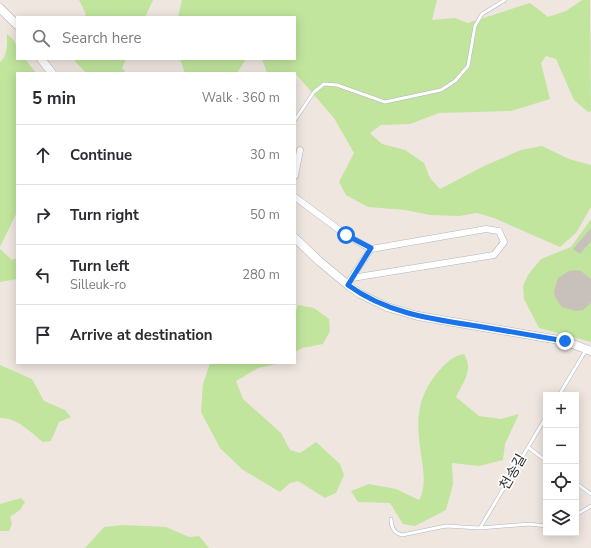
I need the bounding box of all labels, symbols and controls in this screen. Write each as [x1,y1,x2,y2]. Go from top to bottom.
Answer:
search box [16,16,296,60]
icon: search [30,27,52,49]
text: Search here [62,28,142,48]
text: 5 min [32,87,76,110]
text: Walk · 360 m [202,89,280,107]
icon: ahead [32,144,54,166]
text: Continue [70,145,132,165]
text: 30 m [250,146,280,164]
icon: right [32,204,54,226]
text: Turn right [70,205,139,225]
text: 50 m [250,206,280,224]
route start [337,226,355,244]
text: Turn left [70,256,129,276]
icon: left [32,264,54,286]
text: 280 m [242,266,280,284]
text: Silleuk-ro [70,276,126,294]
icon: arrive [32,324,54,346]
text: Arrive at destination [70,325,213,345]
route end [556,332,574,350]
map controls [543,392,579,536]
button: + [543,392,579,428]
button: − [543,428,579,464]
street label: 천송길 [495,451,531,493]
button: locate [543,464,579,500]
button: layers [543,500,579,536]

